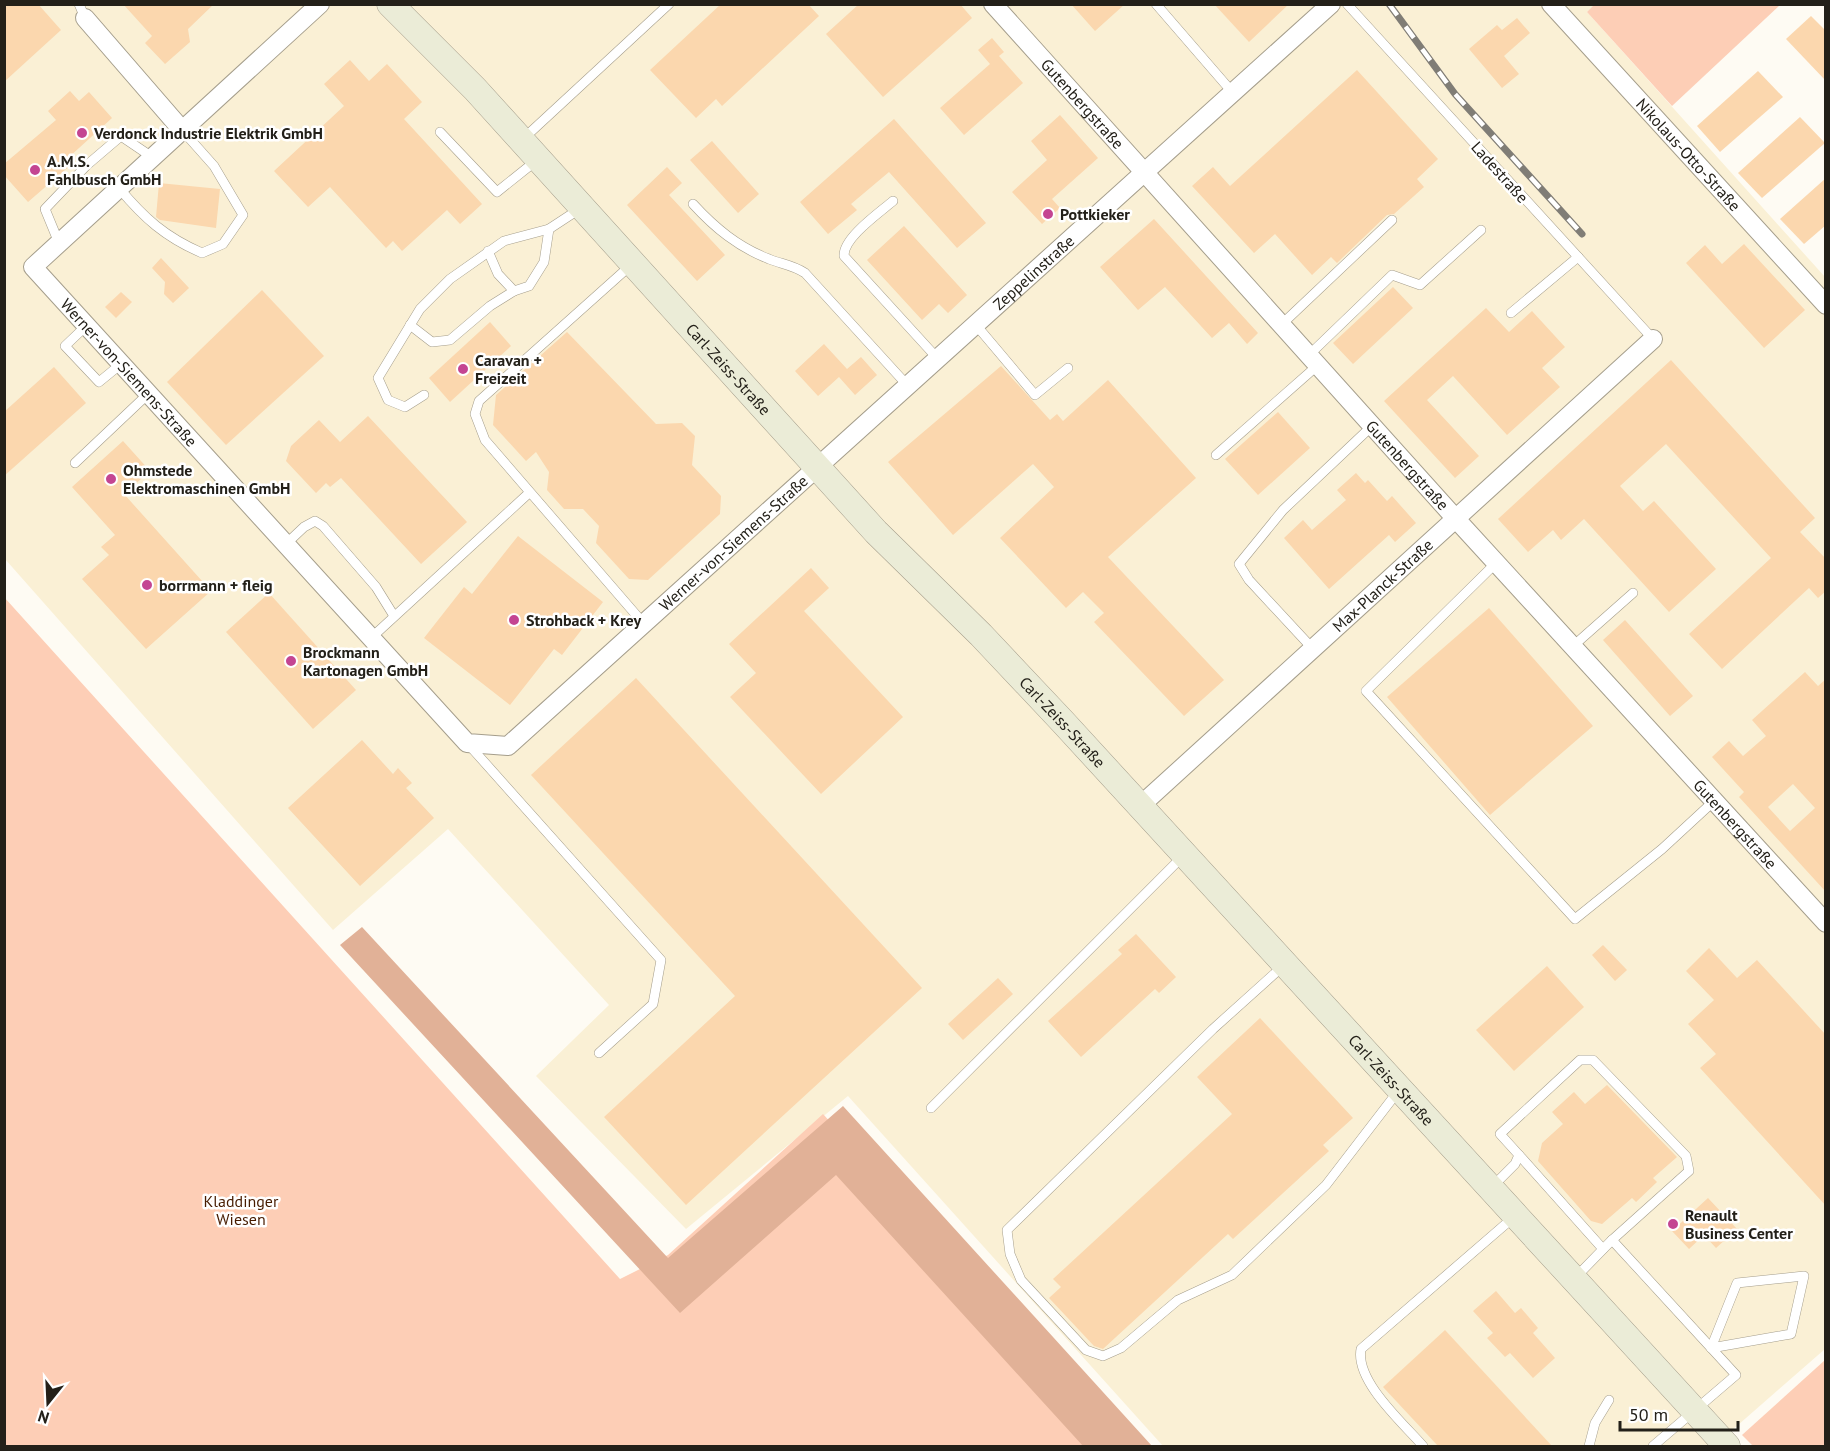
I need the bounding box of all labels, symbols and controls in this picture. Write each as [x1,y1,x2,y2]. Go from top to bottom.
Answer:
street label: Gutenbergstraße [1037,54,1128,153]
street label: Nikolaus-Otto-Straße [1632,94,1745,215]
place label: Verdonck Industrie Elektrik GmbH [93,123,323,143]
marker: Verdonck Industrie Elektrik GmbH [75,126,89,140]
street label: Ladestraße [1467,137,1533,207]
place label: A.M.S. Fahlbusch GmbH [47,151,162,189]
marker: A.M.S. Fahlbusch GmbH [28,163,42,177]
place label: Pottkieker [1060,204,1130,224]
marker: Pottkieker [1041,207,1055,221]
street label: Zeppelinstraße [989,231,1078,314]
street label: Werner-von-Siemens-Straße [57,294,202,451]
street label: Carl-Zeiss-Straße [682,319,775,419]
place label: Caravan + Freizeit [475,350,542,388]
marker: Caravan + Freizeit [456,362,470,376]
street label: Gutenbergstraße [1362,416,1453,514]
place label: Ohmstede Elektromaschinen GmbH [123,460,290,498]
street label: Werner-von-Siemens-Straße [655,471,812,615]
marker: Ohmstede Elektromaschinen GmbH [104,472,118,486]
street label: Max-Planck-Straße [1328,534,1437,636]
place label: borrmann + fleig [159,575,273,595]
marker: borrmann + fleig [140,578,154,592]
place label: Strohback + Krey [526,610,641,630]
marker: Strohback + Krey [507,613,521,627]
place label: Brockmann Kartonagen GmbH [303,642,428,680]
marker: Brockmann Kartonagen GmbH [284,654,298,668]
street label: Carl-Zeiss-Straße [1015,672,1110,772]
street label: Gutenbergstraße [1689,775,1781,873]
street label: Carl-Zeiss-Straße [1344,1030,1438,1130]
park label: Kladdinger Wiesen [204,1191,279,1229]
place label: Renault Business Center [1685,1205,1793,1243]
marker: Renault Business Center [1666,1217,1680,1231]
north arrow [18,1373,78,1433]
scale bar [1620,1394,1738,1432]
text: 50 m [1629,1403,1668,1426]
text: N [35,1406,51,1428]

